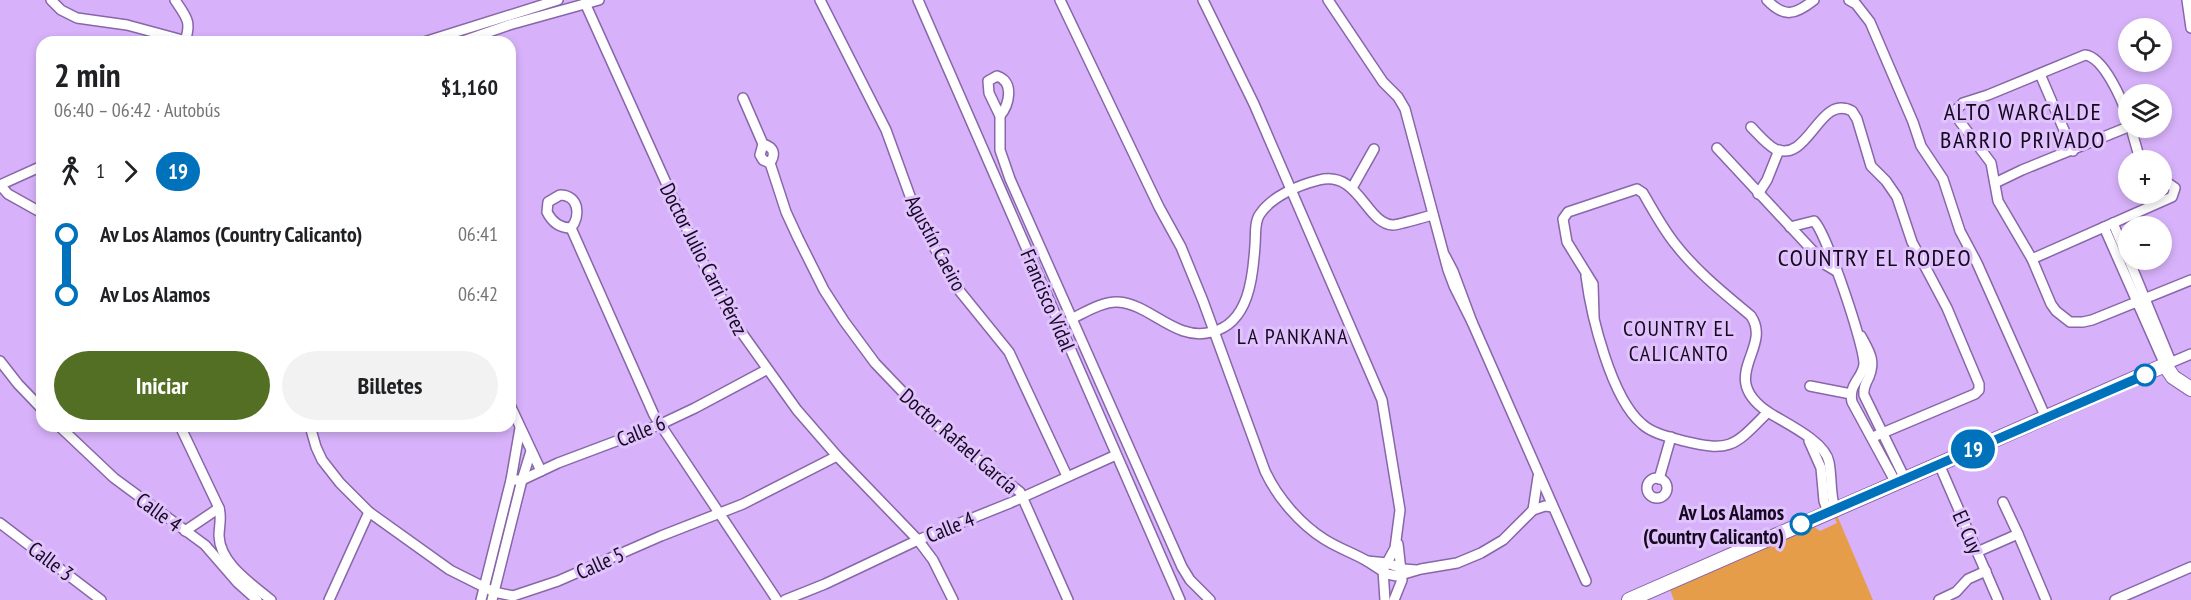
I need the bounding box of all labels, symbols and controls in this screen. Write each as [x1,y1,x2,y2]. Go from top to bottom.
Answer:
map controls [2118,18,2172,270]
button: locate [2118,18,2172,72]
text: 2 min [54,53,121,96]
text: $1,160 [441,73,498,101]
button: layers [2118,84,2172,138]
district label: ALTO WARCALDE BARRIO PRIVADO [1940,96,2106,155]
text: 06:40 – 06:42 · Autobús [54,97,220,123]
button: + [2118,150,2172,204]
icon: walk [54,155,87,188]
icon: forward [114,155,147,188]
text: 1 [96,158,105,184]
text: 19 [168,158,188,185]
street label: Doctor Julio Carri Pérez [654,178,754,340]
street label: Agustín Caeiro [899,190,973,296]
button: − [2118,216,2172,270]
text: Av Los Alamos (Country Calicanto) [100,220,362,248]
text: 06:41 [458,221,498,247]
district label: COUNTRY EL RODEO [1778,242,1972,273]
street label: Francisco Vidal [1014,245,1082,355]
text: Av Los Alamos [100,280,210,308]
text: 06:42 [458,281,498,307]
district label: COUNTRY EL CALICANTO [1623,314,1735,367]
district label: LA PANKANA [1237,322,1349,350]
button: Iniciar [54,351,270,420]
button: Billetes [282,351,498,420]
unlabelled marker [2134,364,2156,386]
street label: Doctor Rafael García [894,382,1024,500]
street label: Calle 6 [613,409,669,453]
line badge: 19 [1946,430,2000,468]
text: 19 [1963,436,1983,463]
street label: Calle 4 [131,486,188,538]
place label: Av Los Alamos (Country Calicanto) [1643,499,1784,550]
street label: Calle 4 [922,505,979,549]
street label: El Cuy [1947,506,1989,558]
marker: Av Los Alamos (Country Calicanto) [1790,513,1812,535]
street label: Calle 3 [23,535,79,587]
street label: Calle 5 [572,540,628,586]

